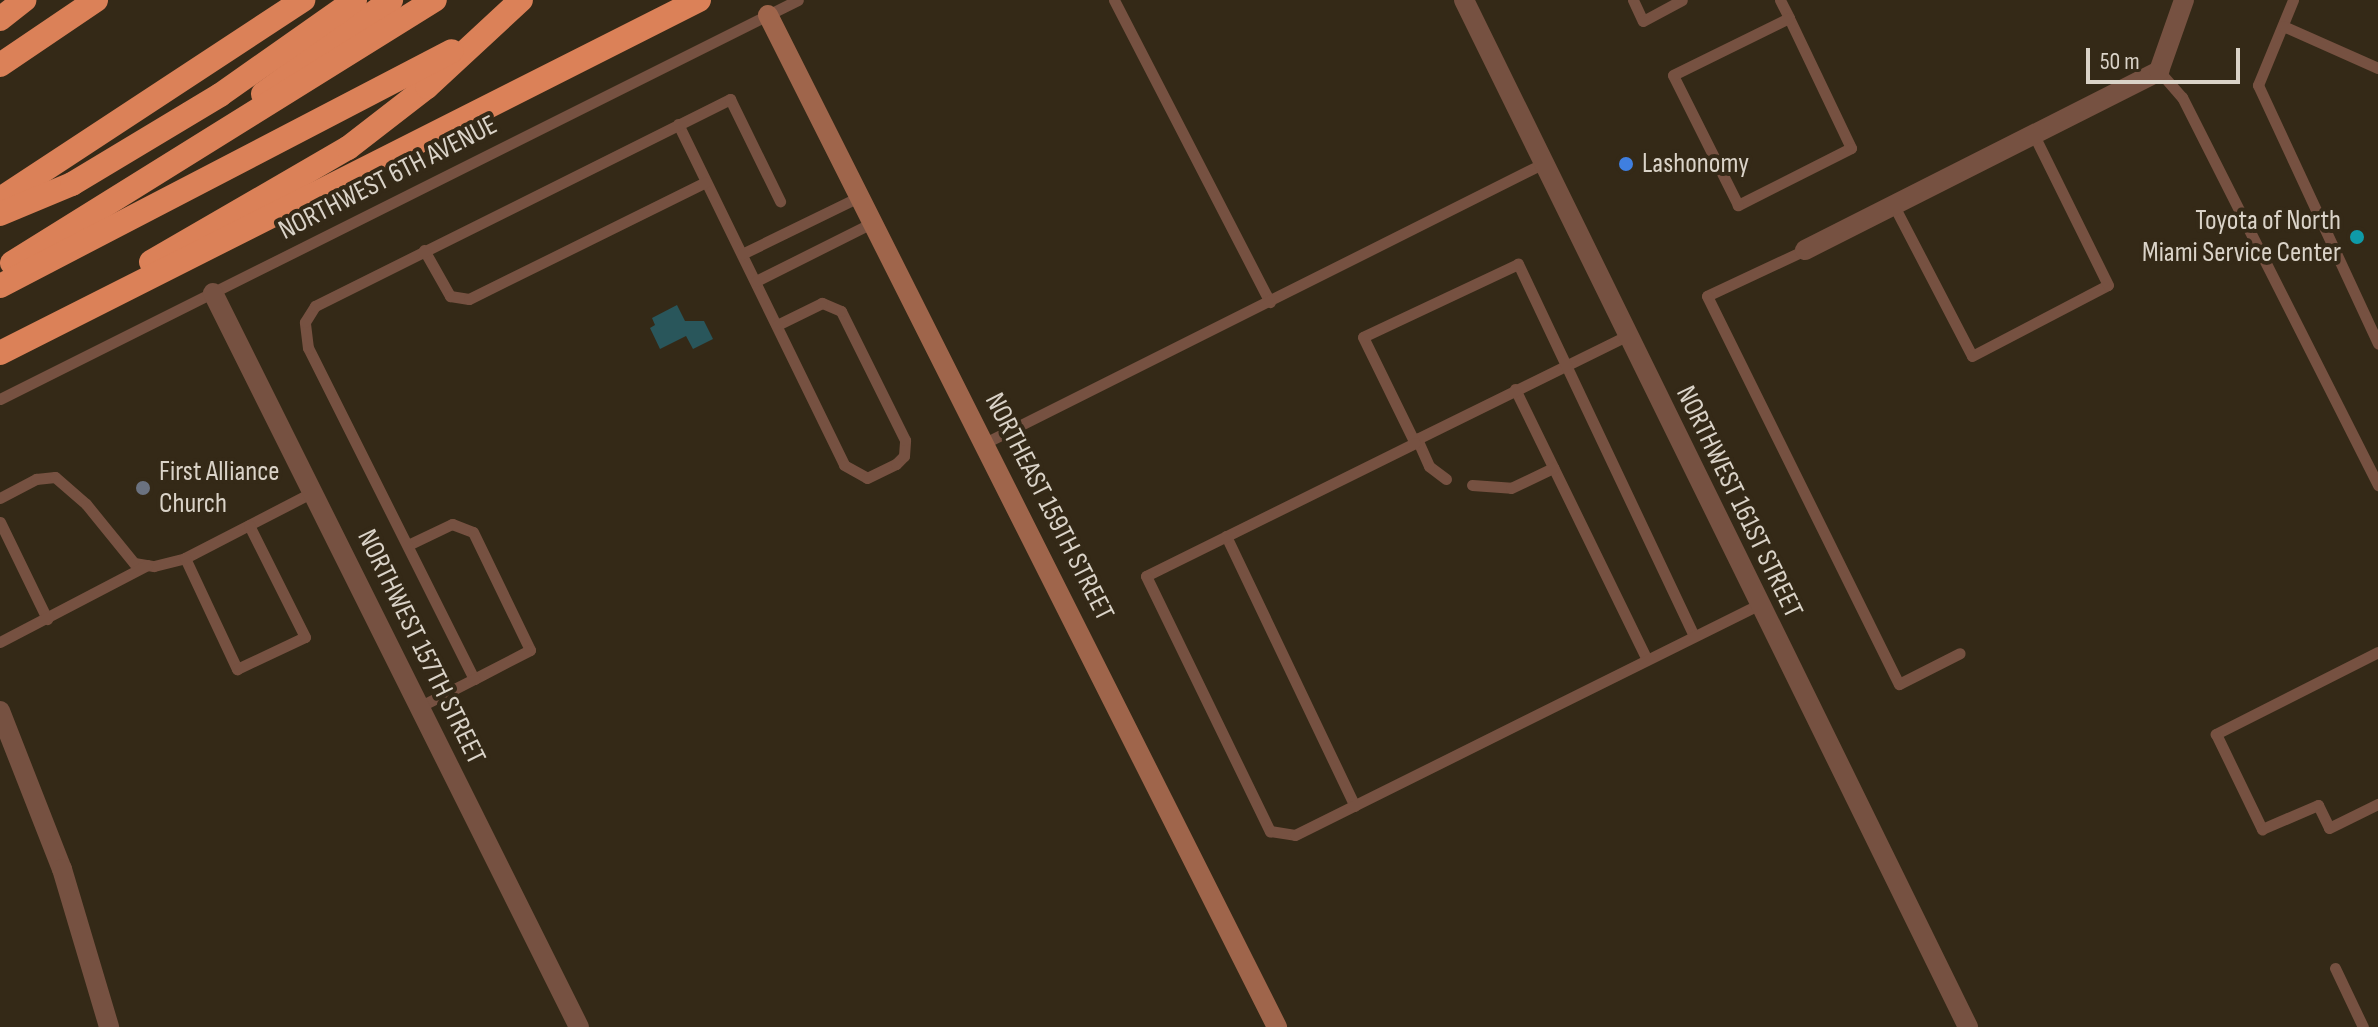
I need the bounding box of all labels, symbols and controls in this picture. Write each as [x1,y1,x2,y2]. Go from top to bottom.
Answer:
scale bar [2090,32,2244,82]
text: 50 m [2100,47,2140,76]
street label: NORTHWEST 6TH AVENUE [273,108,503,248]
place label: Lashonomy [1642,147,1749,181]
marker: Lashonomy [1617,155,1635,173]
place label: Toyota of North Miami Service Center [2142,204,2341,270]
marker: Toyota of North Miami Service Center [2348,228,2366,246]
street label: NORTHWEST 161ST STREET [1668,381,1810,623]
street label: NORTHEAST 159TH STREET [977,387,1121,627]
place label: First Alliance Church [159,455,280,521]
marker: First Alliance Church [134,479,152,497]
street label: NORTHWEST 157TH STREET [350,524,492,770]

